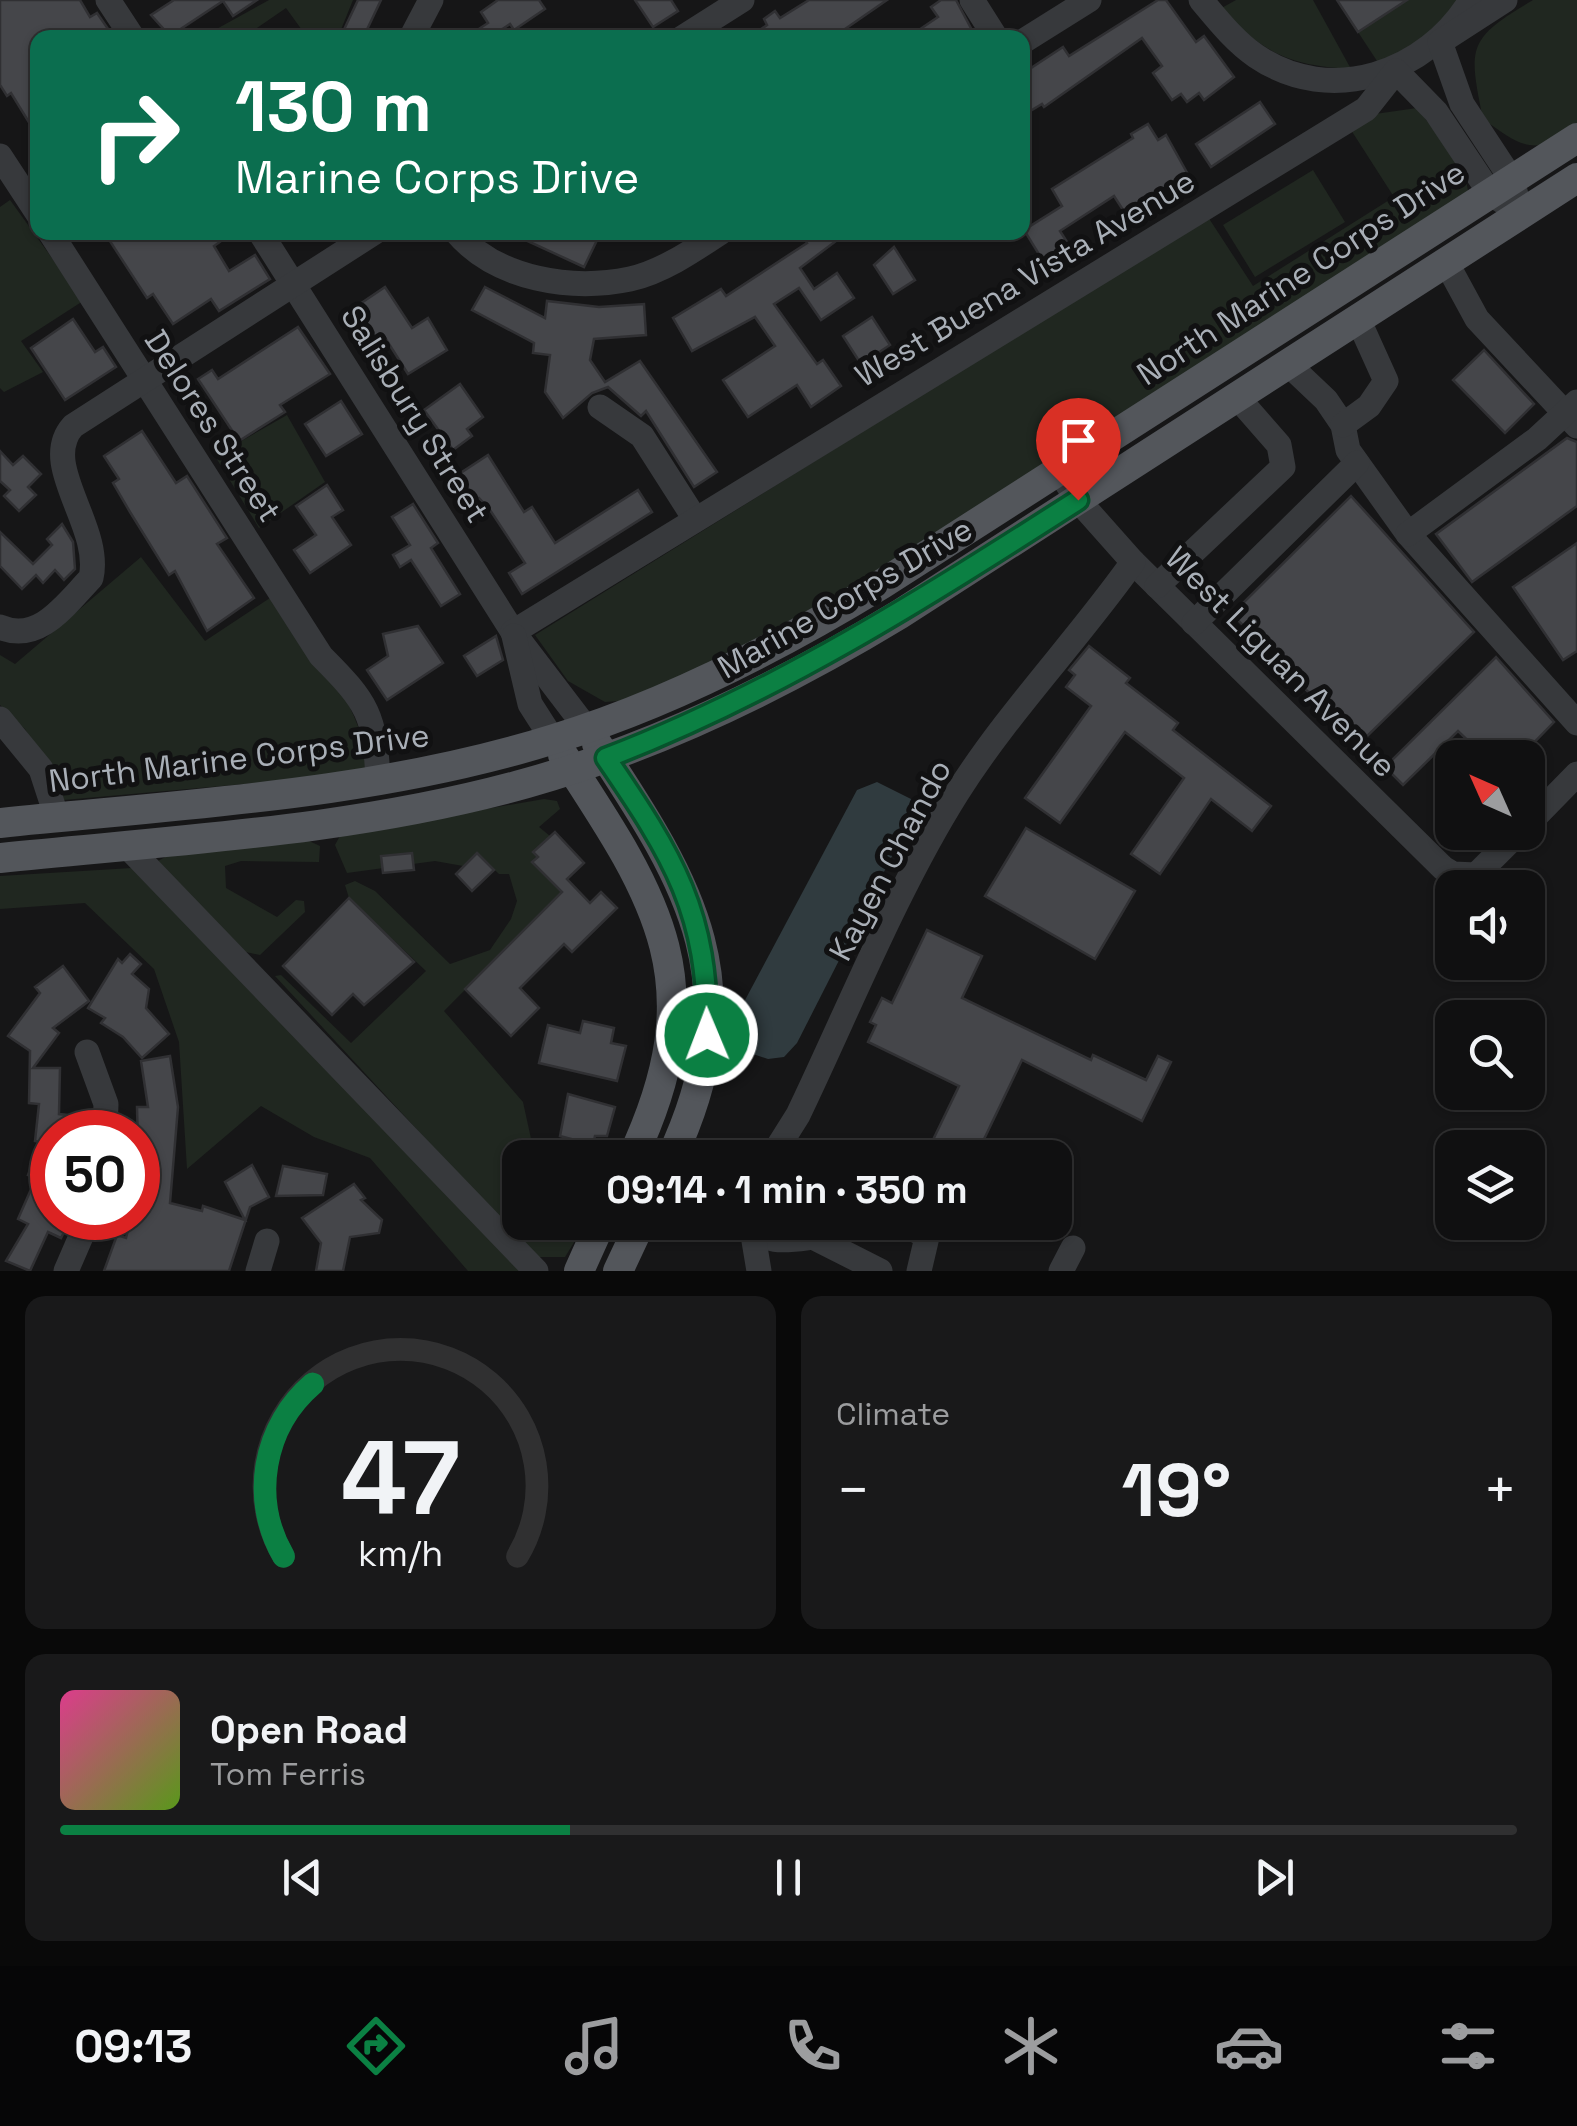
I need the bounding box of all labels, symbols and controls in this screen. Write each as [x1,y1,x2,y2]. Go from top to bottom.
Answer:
text: 130 m [235,62,432,151]
icon: right [70,70,200,200]
text: Marine Corps Drive [235,149,639,206]
street label: North Marine Corps Drive [1129,152,1473,394]
street label: West Buena Vista Avenue [848,161,1202,395]
street label: Salisbury Street [332,298,498,530]
street label: Delores Street [136,322,290,530]
pin [1036,398,1121,501]
icon: arrive [1051,413,1106,468]
street label: Marine Corps Drive [711,509,979,687]
street label: West Liguan Avenue [1157,538,1405,786]
street label: North Marine Corps Drive [46,715,432,801]
north arrow [1435,740,1545,850]
map controls [1435,740,1545,1240]
street label: Kayen Chando [820,752,960,968]
button: sound [1435,870,1545,980]
position arrow [655,983,759,1087]
button: search [1435,1000,1545,1110]
speed limit sign: 50 [30,1110,160,1240]
button: layers [1435,1130,1545,1240]
text: 09:14 · 1 min · 350 m [606,1166,968,1214]
text: Climate [836,1394,950,1434]
text: 47 [341,1412,460,1544]
text: 19° [1122,1442,1231,1538]
text: − [836,1455,870,1525]
text: + [1483,1455,1517,1525]
text: km/h [358,1531,443,1576]
text: Open Road [210,1706,408,1754]
text: Tom Ferris [210,1754,366,1794]
icon: previous [275,1850,330,1905]
icon: pause [761,1850,816,1905]
icon: next [1247,1850,1302,1905]
icon: directions [341,2011,411,2081]
icon: music [559,2011,629,2081]
icon: phone [778,2011,848,2081]
icon: climate [996,2011,1066,2081]
icon: car [1214,2011,1284,2081]
icon: filters [1433,2011,1503,2081]
text: 09:13 [74,2018,192,2075]

